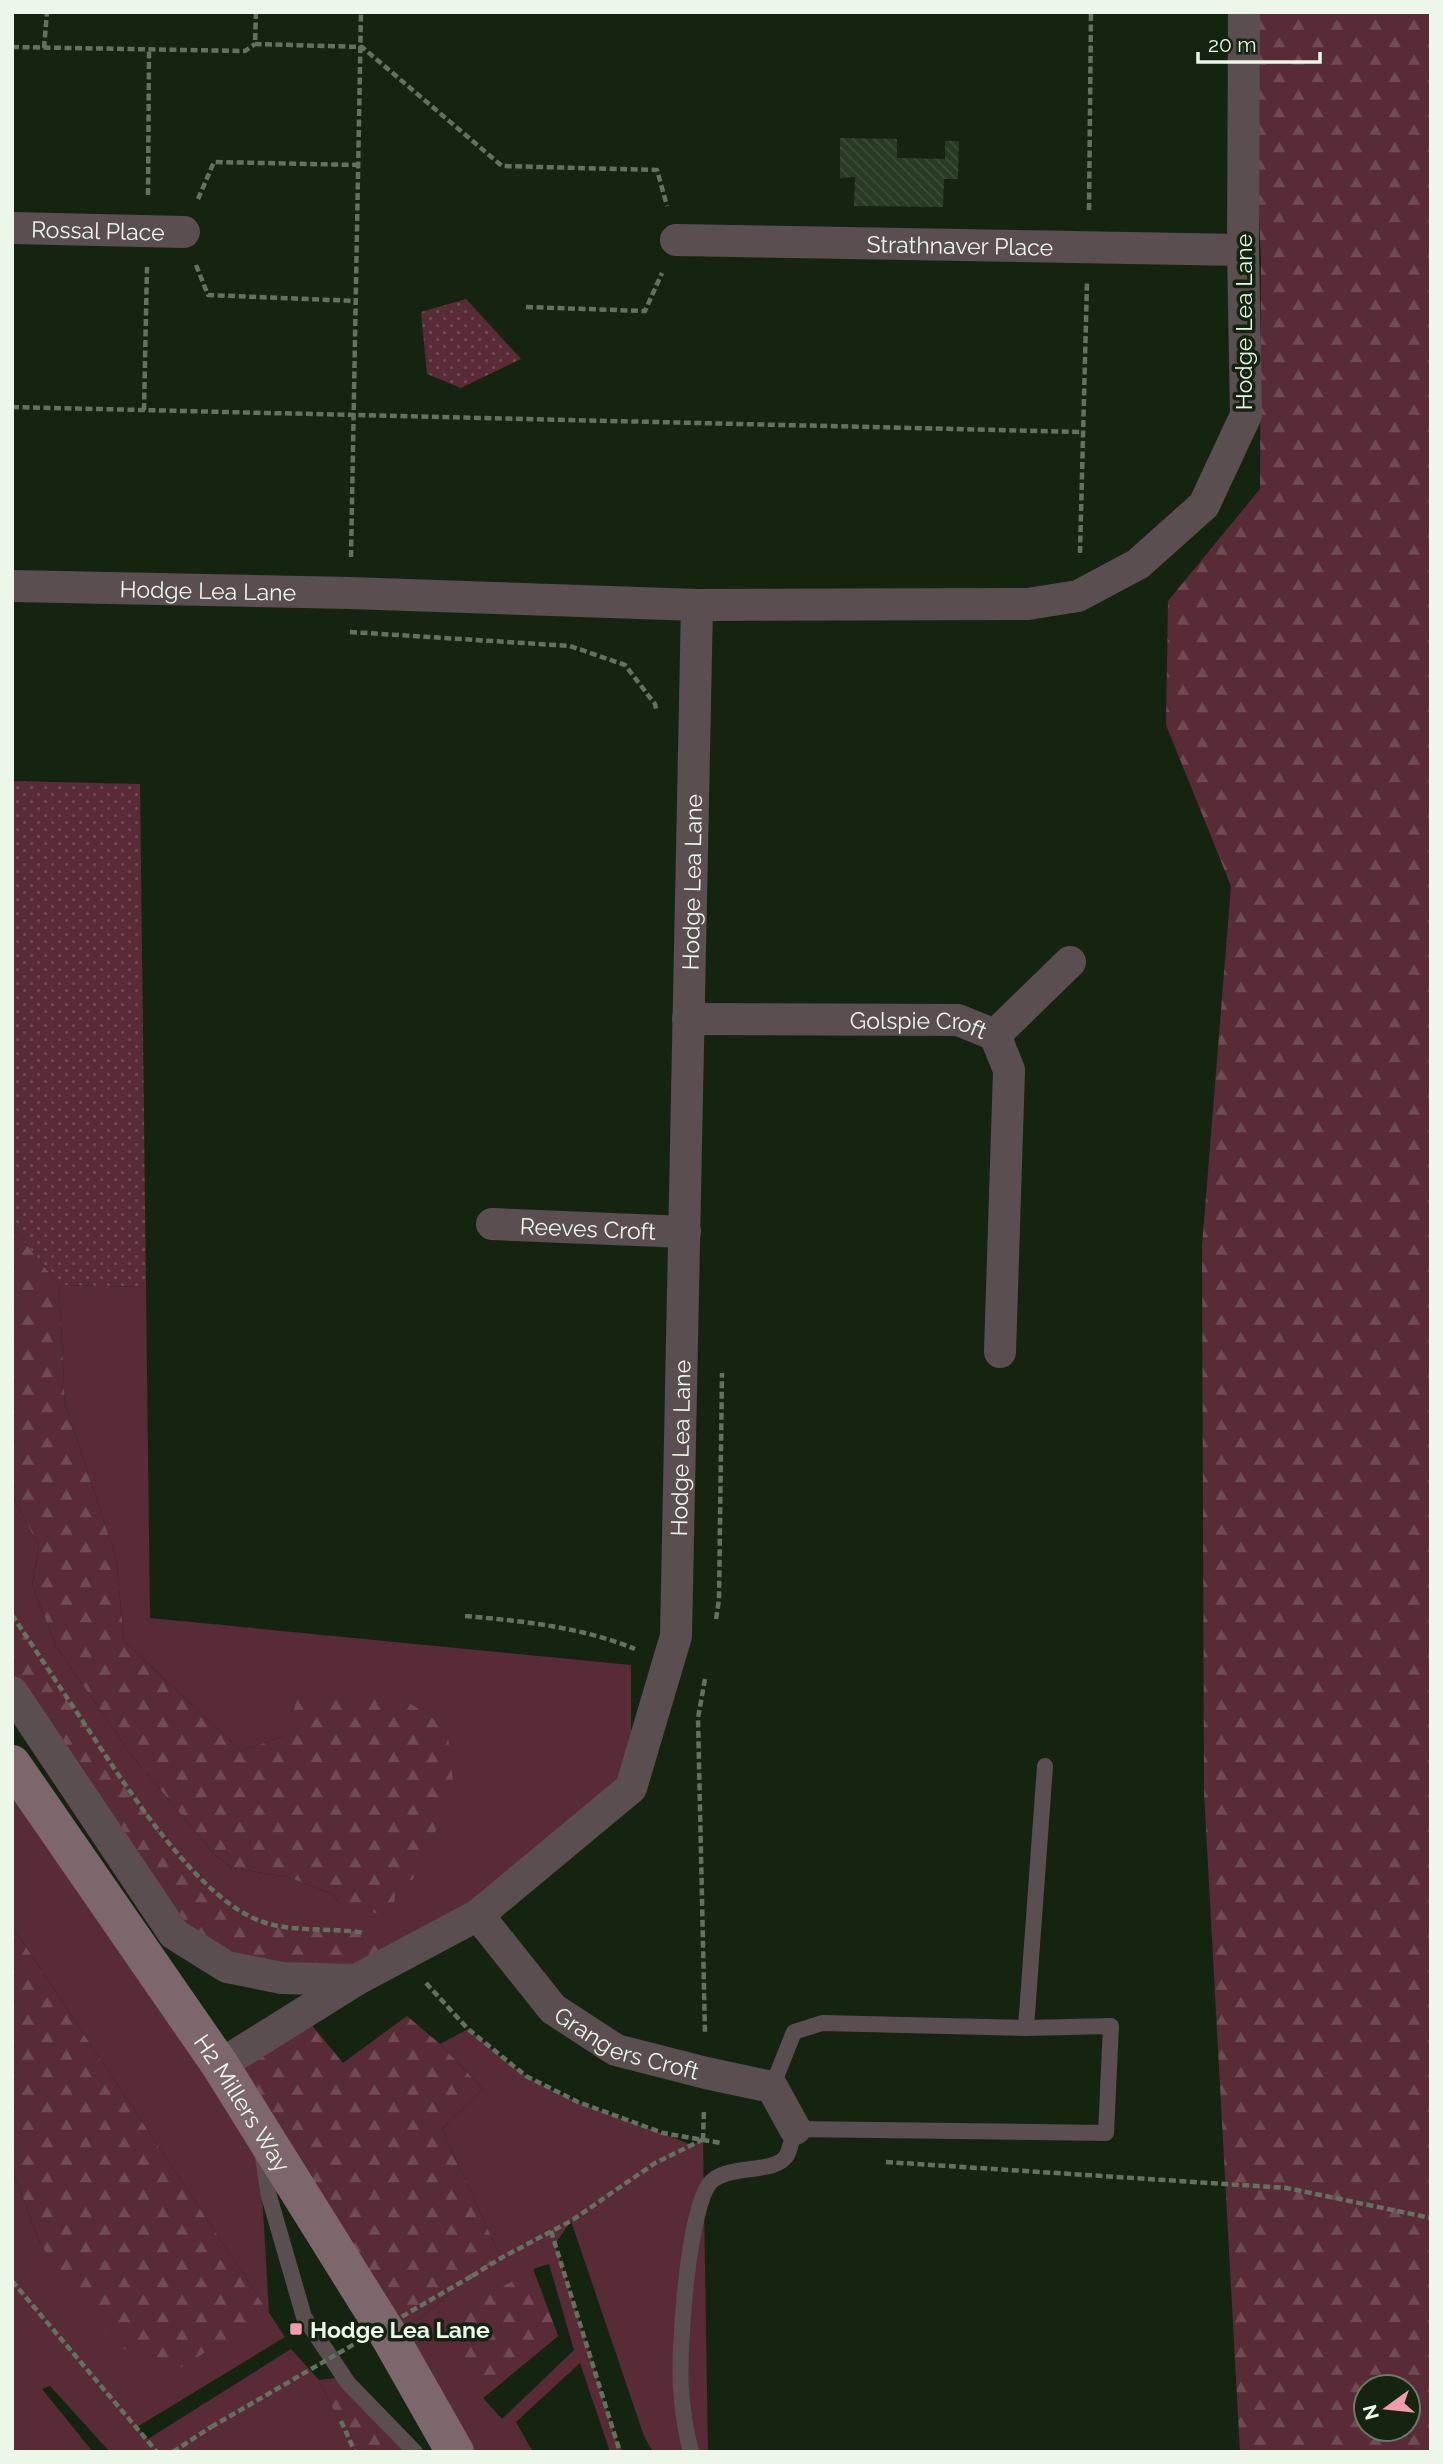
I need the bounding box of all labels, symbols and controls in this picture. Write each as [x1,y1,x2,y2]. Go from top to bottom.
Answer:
scale bar [1198,21,1320,65]
text: 20 m [1208,32,1256,57]
street label: Rossal Place [31,215,165,245]
street label: Strathnaver Place [866,230,1054,260]
street label: Hodge Lea Lane [1230,234,1257,410]
street label: Hodge Lea Lane [120,575,296,605]
street label: Hodge Lea Lane [676,794,707,971]
street label: Golspie Croft [850,1006,991,1044]
street label: Reeves Croft [519,1212,657,1244]
street label: Hodge Lea Lane [665,1360,695,1536]
street label: Grangers Croft [550,2000,702,2084]
street label: H2 Millers Way [189,2029,297,2177]
place label: Hodge Lea Lane [310,2316,490,2343]
marker: Hodge Lea Lane [288,2321,304,2337]
north arrow [1352,2373,1422,2443]
text: N [1358,2403,1383,2422]

